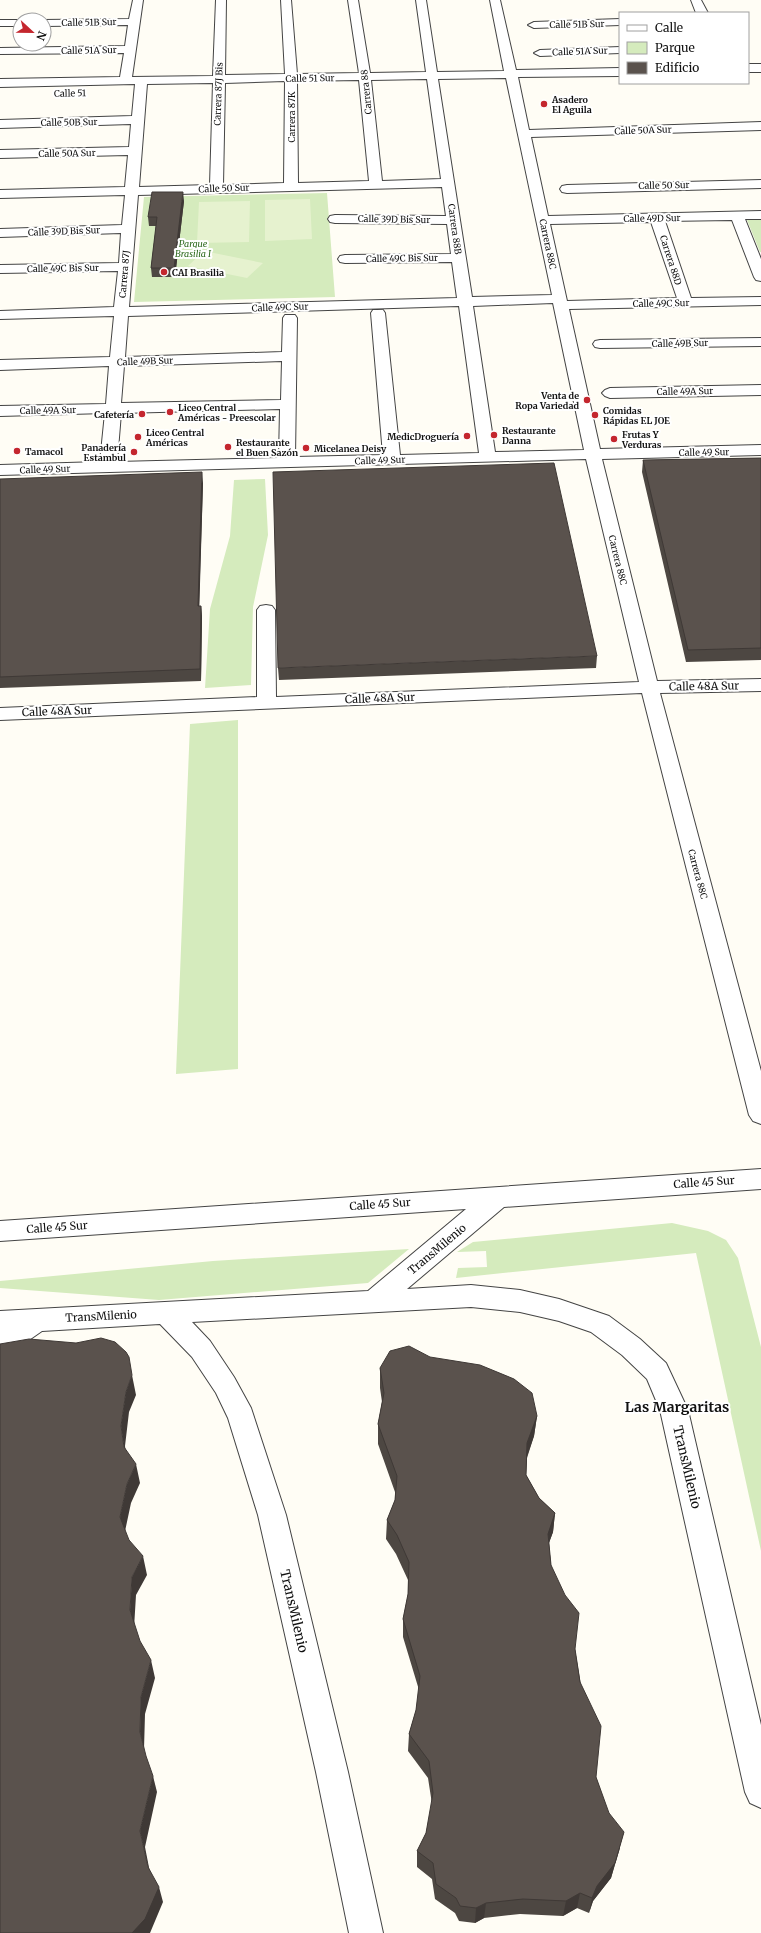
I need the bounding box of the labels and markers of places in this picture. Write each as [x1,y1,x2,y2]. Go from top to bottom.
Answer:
place label: Asadero El Aguila [551,94,592,115]
marker: Asadero El Aguila [539,99,549,109]
marker: CAI Brasilia [159,267,169,277]
place label: CAI Brasilia [172,267,224,278]
place label: Venta de Ropa Variedad [515,390,579,411]
marker: Venta de Ropa Variedad [582,395,592,405]
place label: Liceo Central Américas - Preescolar [177,402,276,423]
place label: Comidas Rápidas EL JOE [603,405,670,426]
marker: Liceo Central Américas - Preescolar [165,407,175,417]
place label: Cafetería [94,409,134,420]
marker: Cafetería [137,409,147,419]
marker: Comidas Rápidas EL JOE [590,410,600,420]
place label: Restaurante Danna [502,425,556,446]
place label: Liceo Central Américas [145,427,204,448]
place label: Frutas Y Verduras [621,429,662,450]
marker: Restaurante Danna [489,430,499,440]
place label: MedicDroguería [387,431,459,442]
marker: MedicDroguería [462,431,472,441]
marker: Liceo Central Américas [133,432,143,442]
marker: Frutas Y Verduras [609,434,619,444]
place label: Restaurante el Buen Sazón [236,437,298,458]
place label: Panadería Estambul [81,442,126,463]
marker: Restaurante el Buen Sazón [223,442,233,452]
marker: Micelanea Deisy [301,443,311,453]
place label: Micelanea Deisy [314,443,387,454]
marker: Tamacol [12,446,22,456]
place label: Tamacol [25,446,63,457]
marker: Panadería Estambul [129,447,139,457]

